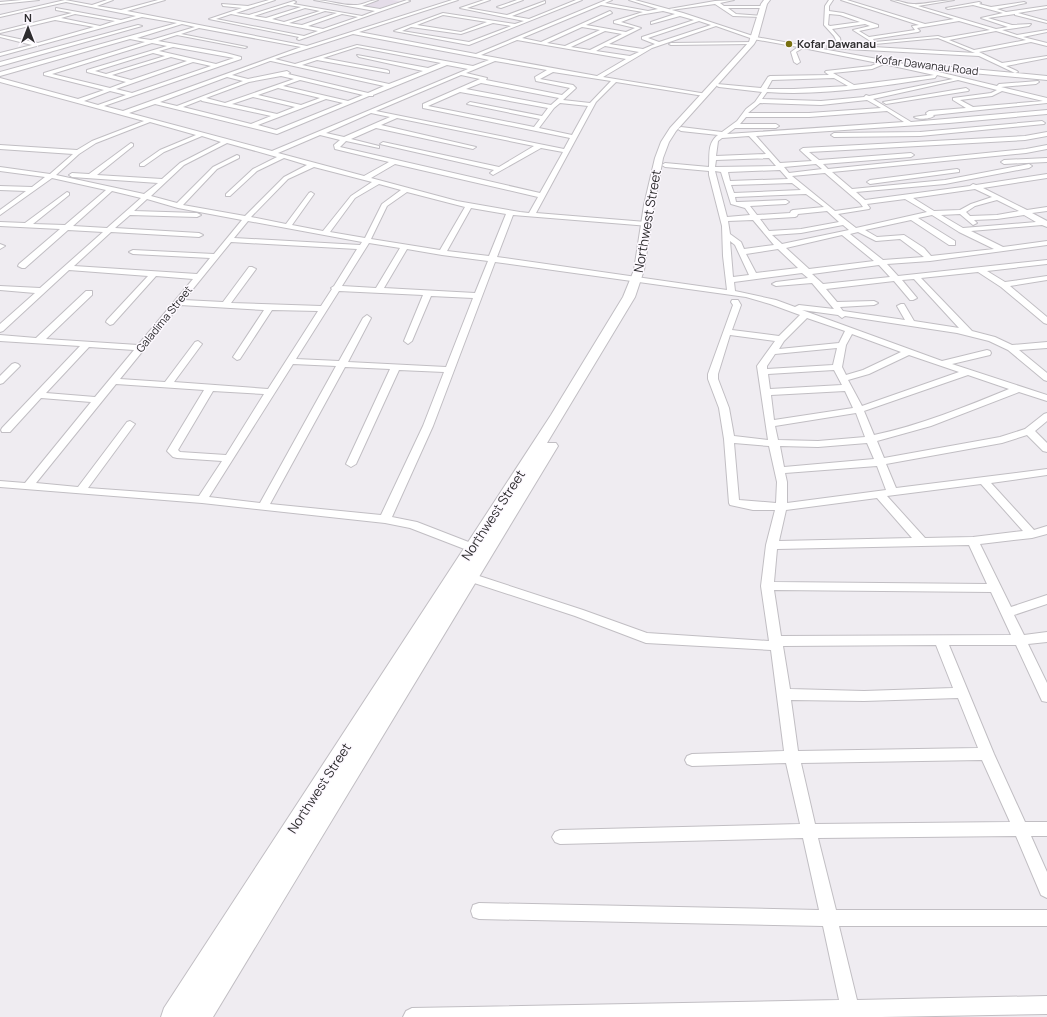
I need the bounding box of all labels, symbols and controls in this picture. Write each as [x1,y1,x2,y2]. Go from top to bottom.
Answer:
north arrow [8,8,48,48]
text: N [24,10,32,25]
place label: Kofar Dawanau [797,36,876,51]
marker: Kofar Dawanau [784,39,794,49]
street label: Kofar Dawanau Road [875,51,979,78]
street label: Northwest Street [629,168,665,274]
street label: Galadima Street [132,282,195,355]
street label: Northwest Street [457,466,529,564]
street label: Northwest Street [283,739,355,837]

